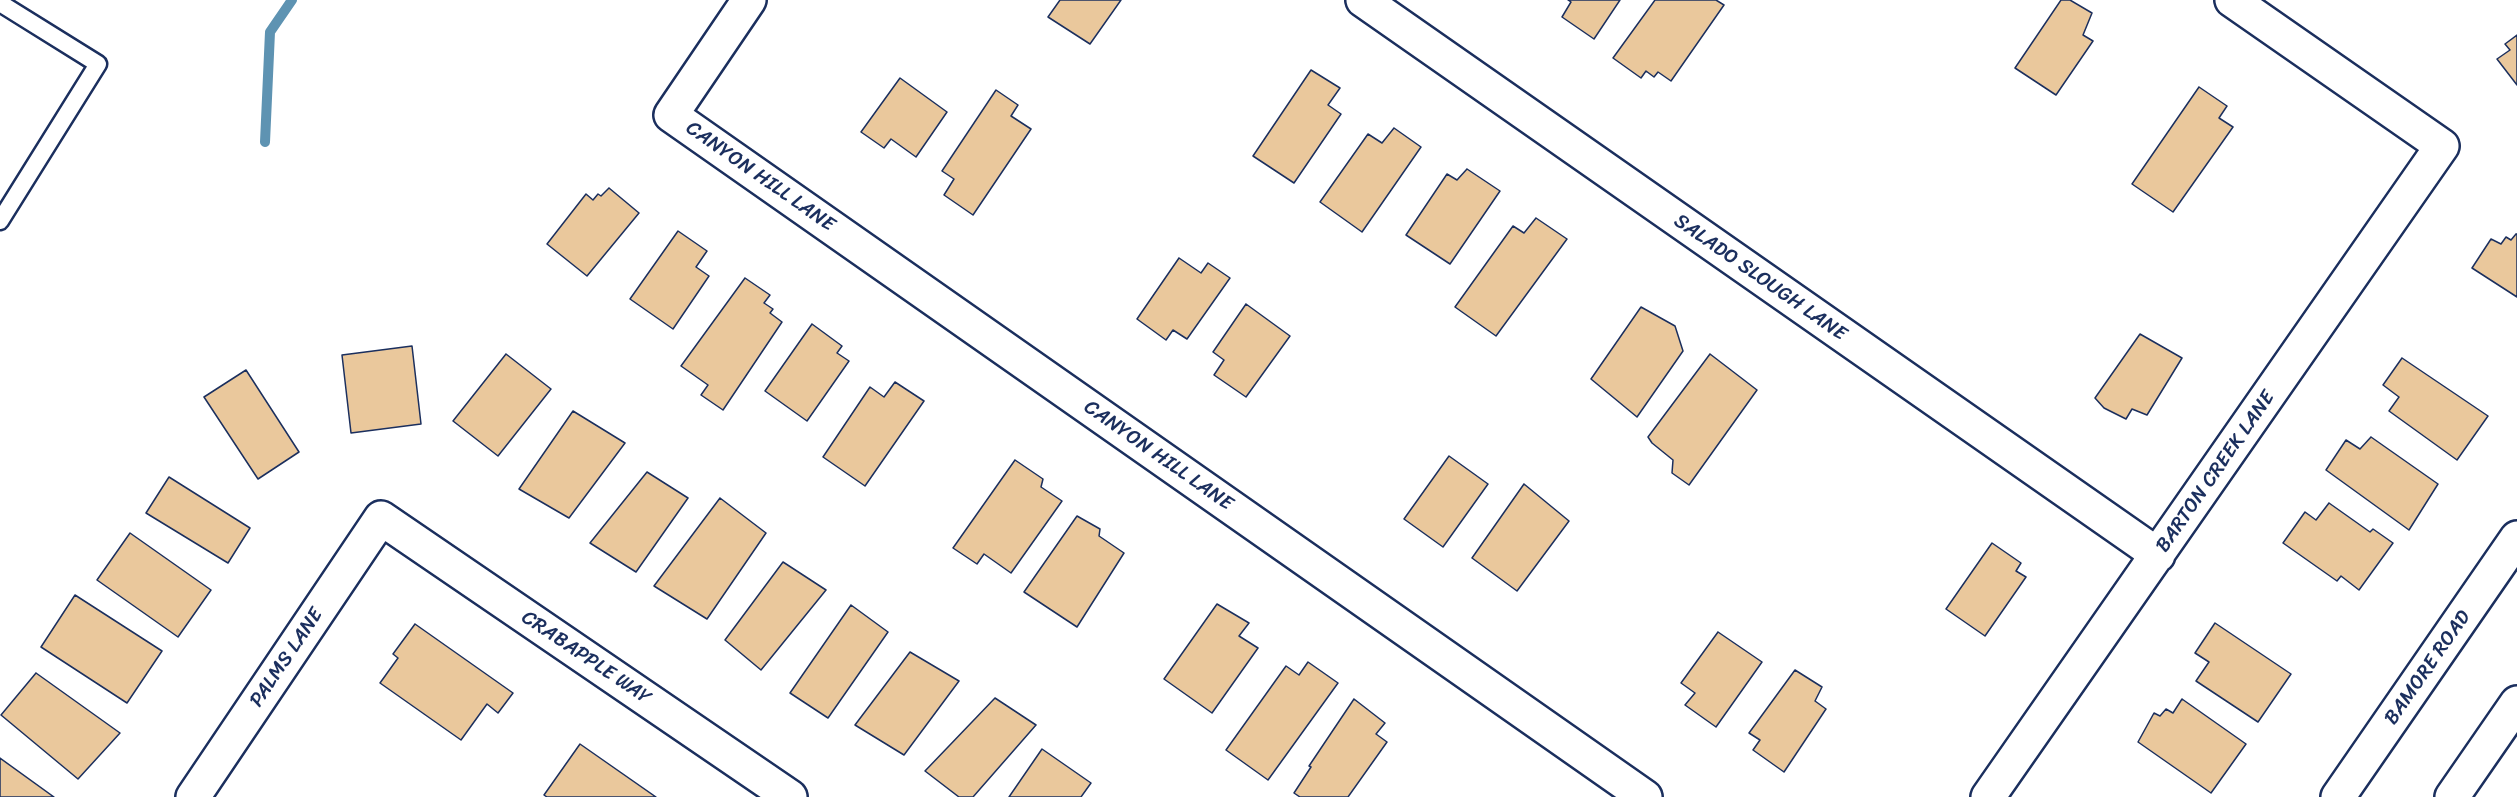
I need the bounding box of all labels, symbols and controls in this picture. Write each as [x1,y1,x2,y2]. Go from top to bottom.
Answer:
street label: CANYON HILL LANE [681,117,839,237]
street label: SALADO SLOUGH LANE [1669,209,1851,347]
street label: BARTON CREEK LANE [2151,387,2281,557]
street label: CANYON HILL LANE [1079,396,1237,516]
street label: PALMS LANE [245,604,329,712]
street label: CRABAPPLE WAY [517,606,655,710]
street label: BAMORE ROAD [2380,606,2476,730]

